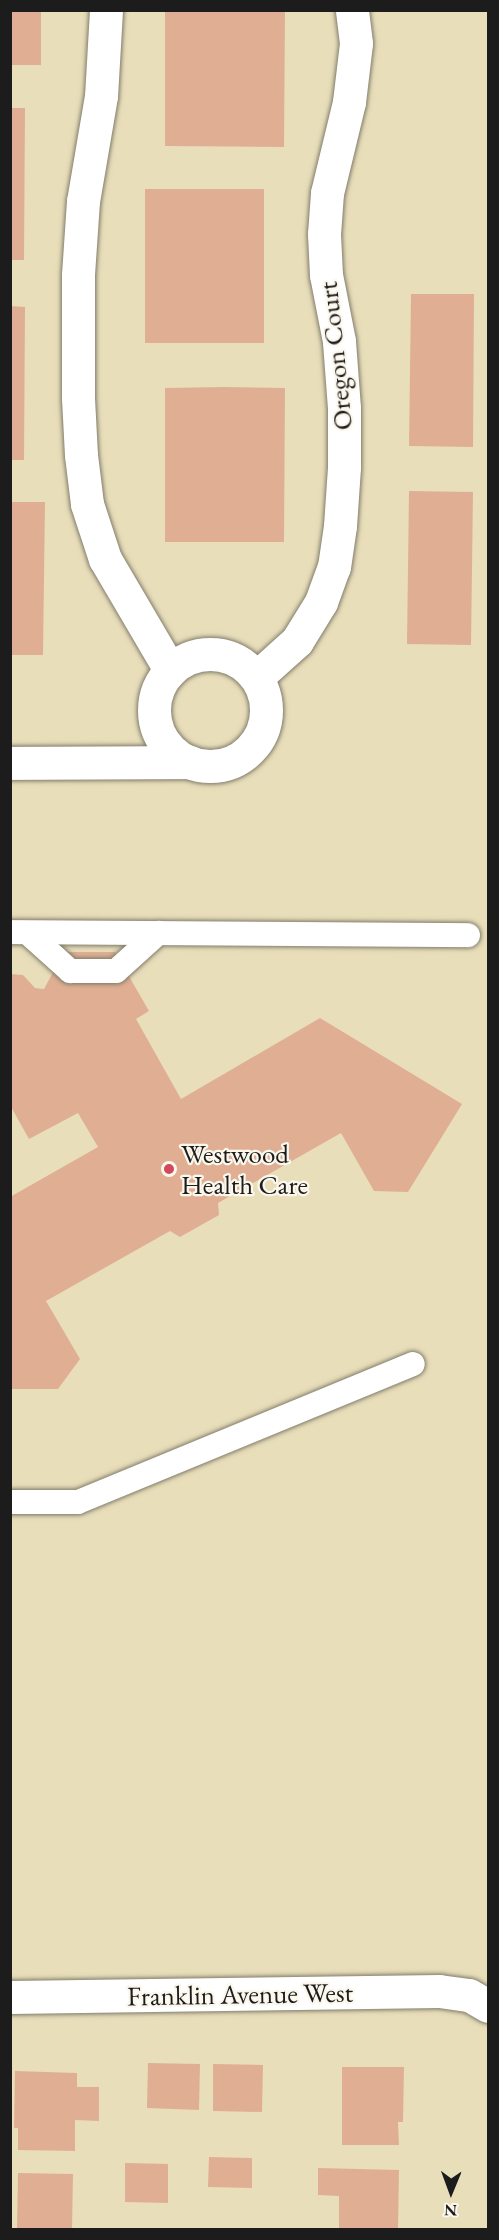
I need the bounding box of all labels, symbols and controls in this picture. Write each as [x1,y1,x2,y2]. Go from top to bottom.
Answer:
street label: Oregon Court [311,280,359,432]
place label: Westwood Health Care [181,1137,308,1200]
marker: Westwood Health Care [162,1162,176,1176]
street label: Franklin Avenue West [127,1976,353,2012]
north arrow [421,2162,481,2222]
text: N [444,2200,457,2221]

